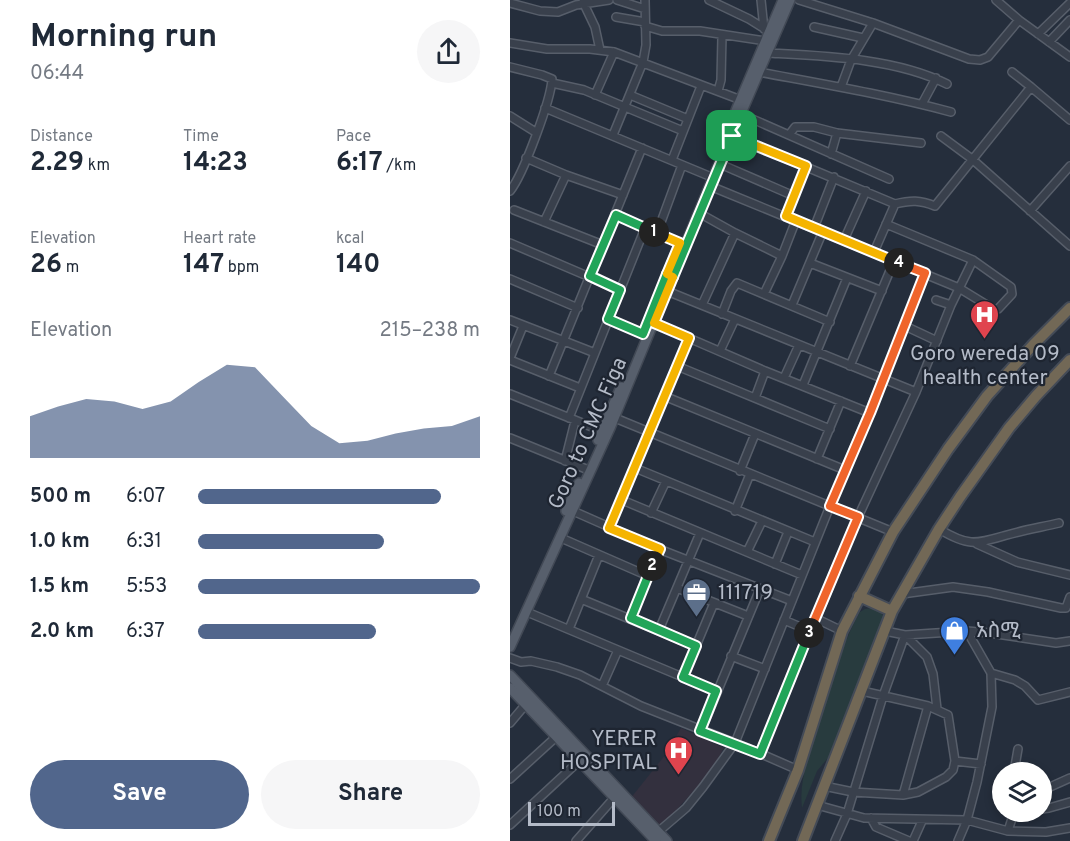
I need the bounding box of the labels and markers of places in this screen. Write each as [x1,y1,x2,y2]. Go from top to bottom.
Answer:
pin [706,110,757,161]
pin: 1 [639,217,669,247]
pin: 4 [884,248,914,278]
hospital icon: Goro wereda 09 health center [969,298,1001,340]
place label: Goro wereda 09 health center [910,341,1060,392]
pin: 2 [637,551,667,581]
office icon: 111719 [681,576,713,618]
place label: 111719 [718,580,773,607]
shop icon: አስሚ [939,614,971,656]
pin: 3 [794,618,824,648]
place label: አስሚ [976,618,1021,645]
place label: YERER HOSPITAL [560,726,657,777]
hospital icon: YERER HOSPITAL [662,734,694,776]

